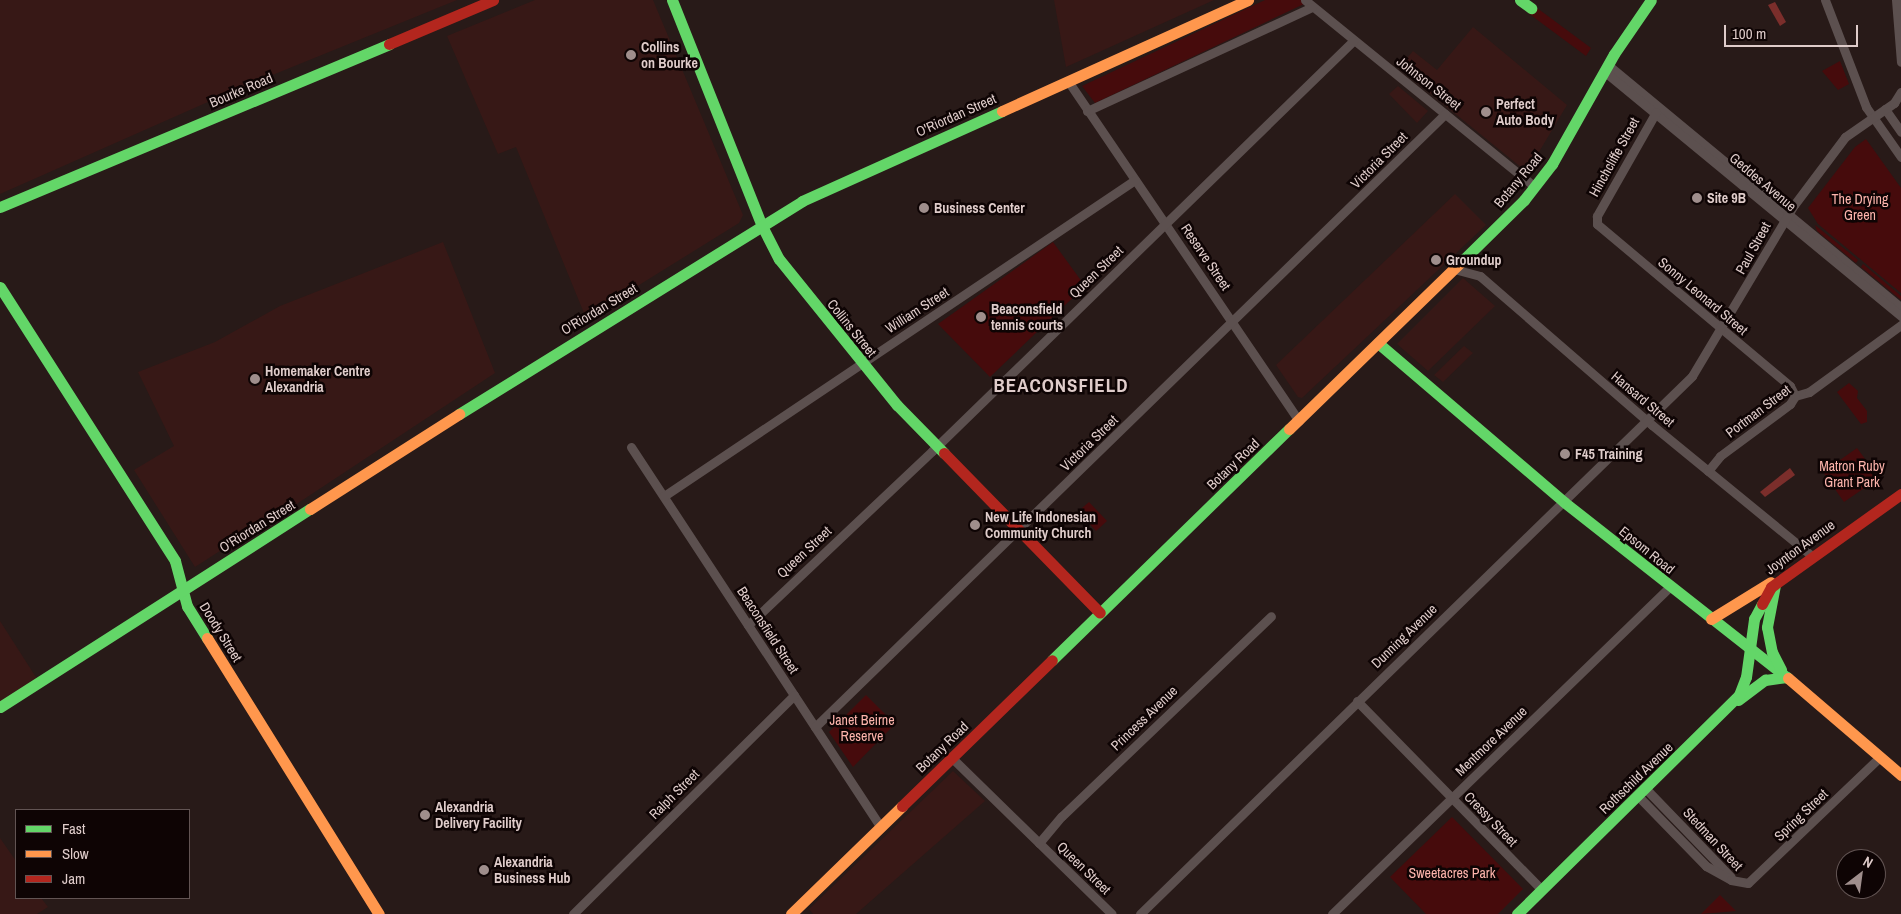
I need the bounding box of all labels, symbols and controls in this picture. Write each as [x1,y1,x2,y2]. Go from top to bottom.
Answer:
scale bar [1726,15,1860,47]
text: 100 m [1732,23,1766,44]
place label: Collins on Bourke [641,39,698,72]
marker: Collins on Bourke [625,49,637,61]
street label: Johnson Street [1393,53,1465,113]
street label: Bourke Road [207,69,275,111]
street label: O'Riordan Street [913,90,999,140]
place label: Perfect Auto Body [1496,96,1554,128]
marker: Perfect Auto Body [1480,106,1492,118]
street label: Hinchcliffe Street [1585,115,1643,199]
street label: Victoria Street [1347,128,1411,192]
street label: Botany Road [1490,149,1546,211]
street label: Geddes Avenue [1726,149,1800,215]
place label: Site 9B [1707,190,1746,206]
park label: The Drying Green [1832,191,1888,223]
marker: Site 9B [1691,192,1703,204]
place label: Business Center [934,200,1025,216]
marker: Business Center [918,202,930,214]
street label: Paul Street [1732,219,1774,277]
street label: Reserve Street [1178,221,1234,293]
street label: Queen Street [1066,242,1126,302]
place label: Groundup [1446,252,1501,268]
marker: Groundup [1430,254,1442,266]
street label: Sonny Leonard Street [1655,254,1751,338]
street label: O'Riordan Street [558,280,640,338]
street label: William Street [882,283,952,337]
street label: Collins Street [824,296,880,360]
place label: Beaconsfield tennis courts [991,301,1063,334]
marker: Beaconsfield tennis courts [975,311,987,323]
place label: Homemaker Centre Alexandria [265,363,370,396]
street label: Hansard Street [1608,368,1678,430]
marker: Homemaker Centre Alexandria [249,373,261,385]
district label: BEACONSFIELD [992,375,1130,397]
street label: Portman Street [1722,381,1794,441]
street label: Victoria Street [1057,412,1121,474]
street label: Botany Road [1203,435,1263,493]
place label: F45 Training [1575,446,1643,462]
marker: F45 Training [1559,448,1571,460]
park label: Matron Ruby Grant Park [1819,458,1885,491]
street label: O'Riordan Street [216,496,298,556]
place label: New Life Indonesian Community Church [985,509,1096,542]
street label: Joynton Avenue [1762,516,1838,578]
marker: New Life Indonesian Community Church [969,519,981,531]
street label: Queen Street [773,523,835,581]
street label: Epsom Road [1616,523,1678,577]
street label: Beaconsfield Street [734,583,802,677]
street label: Doody Street [196,599,246,665]
street label: Dunning Avenue [1367,600,1441,672]
street label: Princess Avenue [1107,682,1181,754]
street label: Mentmore Avenue [1451,702,1531,780]
park label: Janet Beirne Reserve [829,712,895,744]
street label: Botany Road [912,718,972,776]
street label: Rothschild Avenue [1596,739,1676,817]
street label: Ralph Street [645,765,703,823]
street label: Spring Street [1771,785,1831,845]
street label: Cressy Street [1461,788,1521,850]
place label: Alexandria Delivery Facility [435,799,522,832]
street label: Stedman Street [1680,804,1746,874]
legend [15,809,190,899]
marker: Alexandria Delivery Facility [419,809,431,821]
text: Fast [62,818,85,839]
street label: Queen Street [1054,838,1114,898]
text: Slow [62,843,89,864]
north arrow [1836,849,1886,899]
text: N [1860,852,1876,872]
place label: Alexandria Business Hub [494,854,571,886]
marker: Alexandria Business Hub [478,864,490,876]
park label: Sweetacres Park [1409,865,1495,881]
text: Jam [62,868,85,889]

